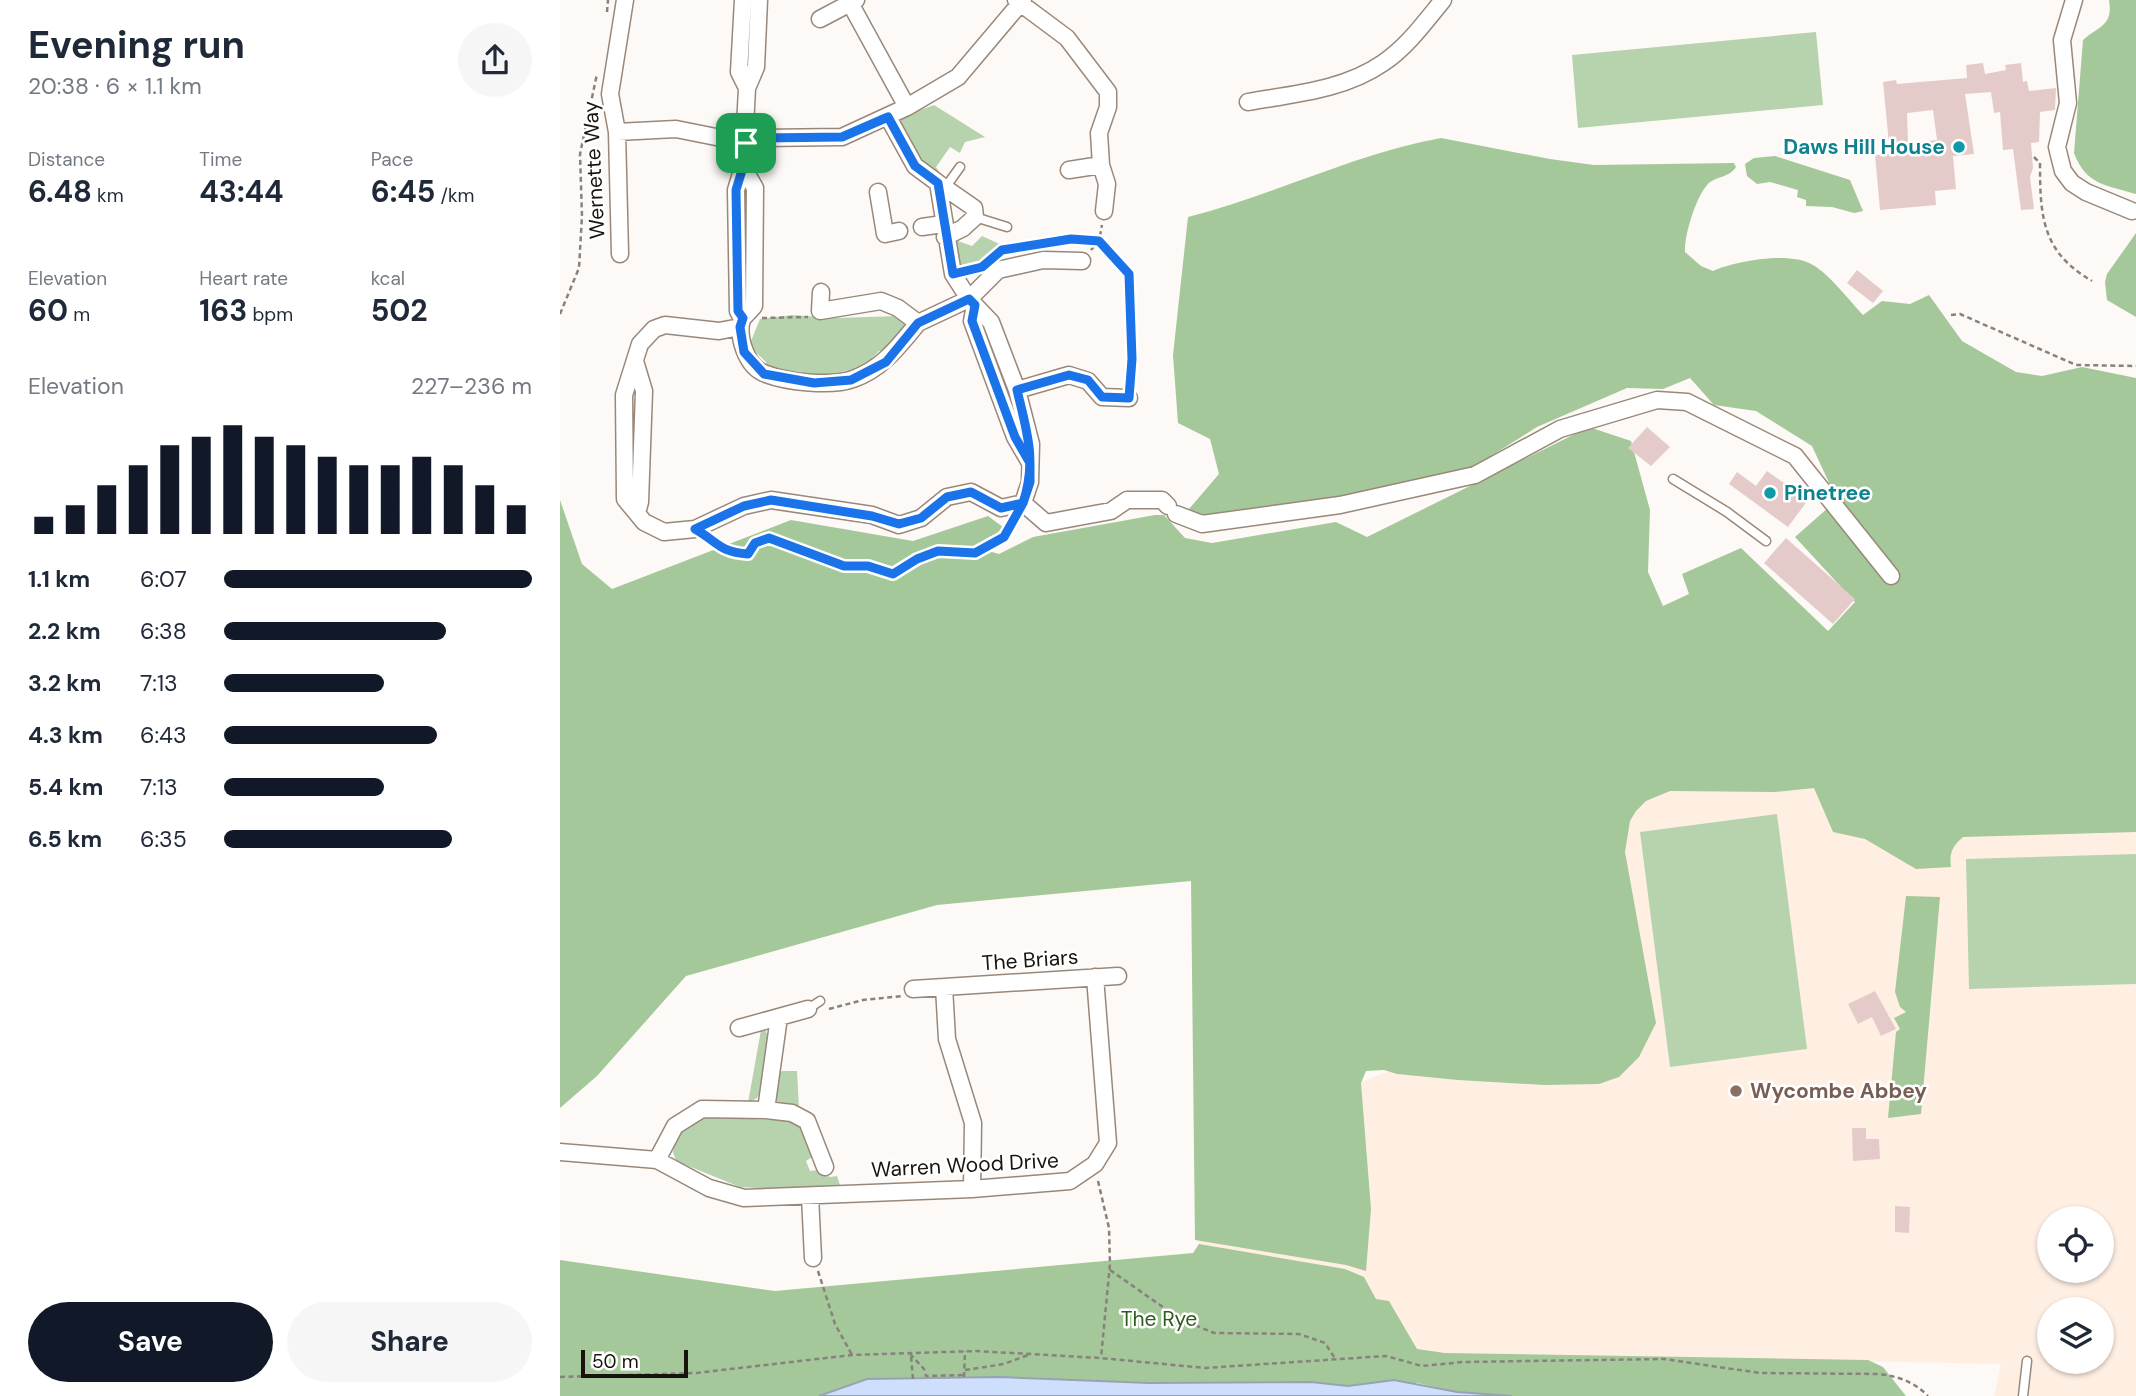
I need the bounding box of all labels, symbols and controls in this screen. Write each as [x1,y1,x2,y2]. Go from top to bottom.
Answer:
text: Evening run [28,20,245,70]
button: share [458,23,532,97]
text: 20:38 · 6 × 1.1 km [28,71,202,101]
street label: Wernette Way [576,100,612,240]
pin [716,113,776,173]
icon: arrive [727,124,765,162]
place label: Daws Hill House [1783,133,1945,161]
marker: Daws Hill House [1951,139,1967,155]
text: Distance [28,147,105,172]
text: Time [199,147,242,172]
text: Pace [371,147,413,172]
text: 6.48 [28,172,92,211]
text: 43:44 [199,172,284,211]
text: 6:45 [371,172,435,211]
text: km [92,183,124,208]
text: /km [435,183,474,208]
text: Elevation [28,266,107,291]
text: Heart rate [199,266,288,291]
text: kcal [371,266,405,291]
text: 60 [28,291,68,330]
text: 163 [199,291,247,330]
text: 502 [371,291,428,330]
text: m [68,302,90,327]
text: bpm [247,302,293,327]
text: Elevation [28,371,124,401]
text: 227–236 m [411,371,532,401]
place label: Pinetree [1784,479,1871,507]
marker: Pinetree [1762,485,1778,501]
text: 1.1 km [28,564,90,594]
text: 6:07 [140,564,187,594]
text: 2.2 km [28,616,101,646]
text: 6:38 [140,616,187,646]
text: 3.2 km [28,668,101,698]
text: 7:13 [140,668,178,698]
text: 4.3 km [28,720,103,750]
text: 6:43 [140,720,187,750]
text: 5.4 km [28,772,103,802]
text: 7:13 [140,772,178,802]
text: 6.5 km [28,824,102,854]
text: 6:35 [140,824,187,854]
street label: The Briars [981,943,1079,977]
place label: Wycombe Abbey [1750,1077,1927,1105]
marker: Wycombe Abbey [1728,1083,1744,1099]
street label: Warren Wood Drive [870,1146,1060,1184]
map controls [2037,1206,2114,1374]
button: locate [2037,1206,2114,1283]
button: layers [2037,1297,2114,1374]
button: Save [28,1302,273,1382]
button: Share [287,1302,532,1382]
park label: The Rye [1121,1305,1197,1333]
scale bar [581,1347,688,1379]
text: 50 m [592,1349,639,1374]

